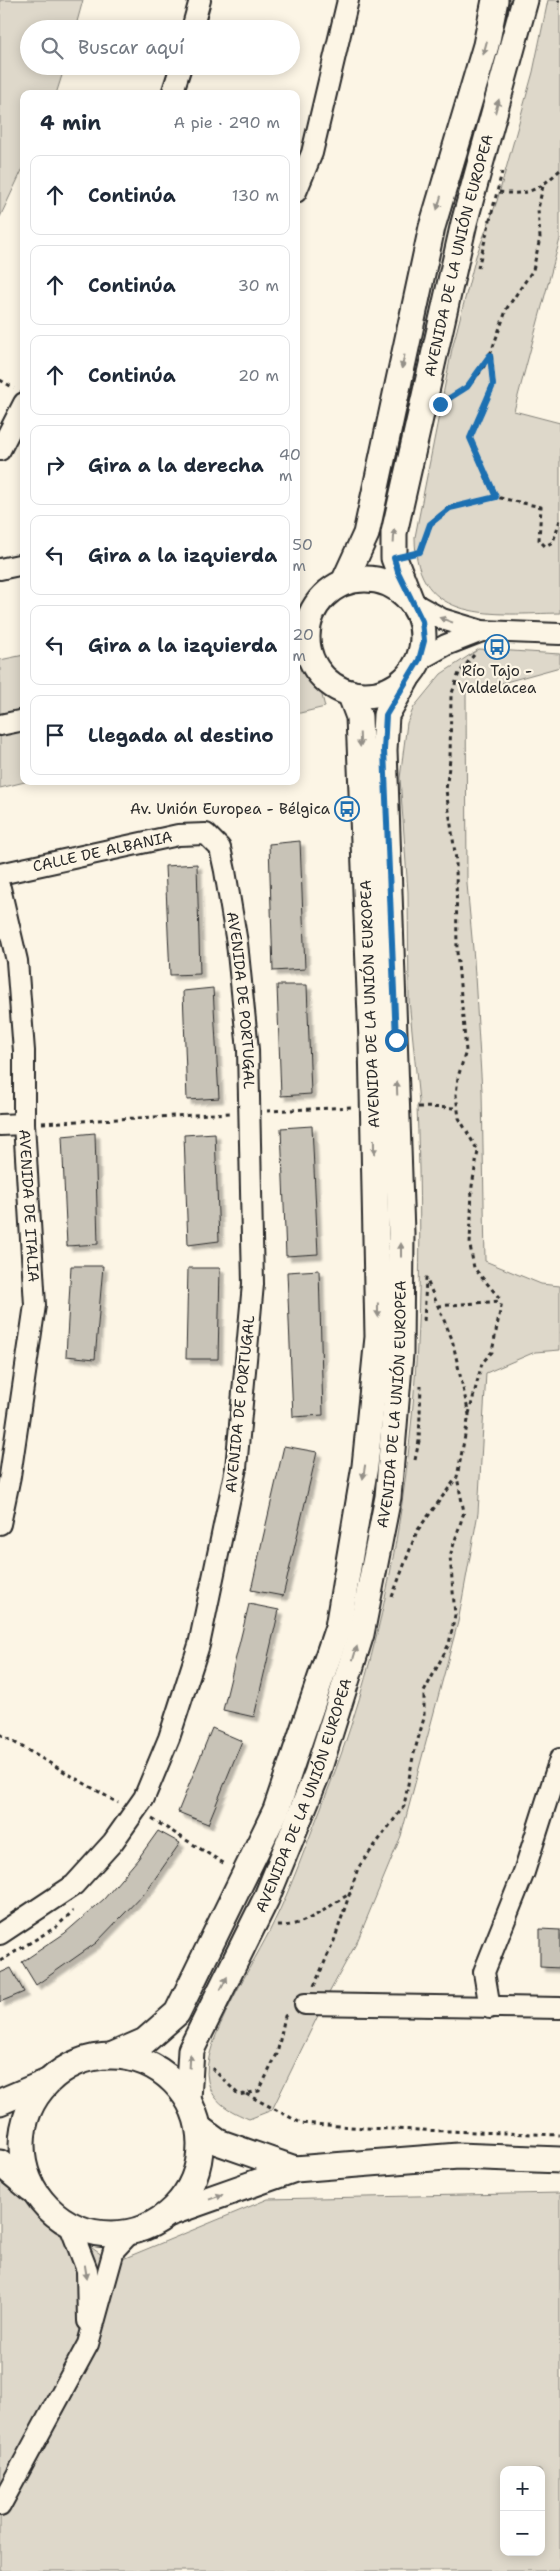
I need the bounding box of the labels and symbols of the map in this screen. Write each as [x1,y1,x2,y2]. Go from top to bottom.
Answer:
one-way arrow [481,40,489,55]
one-way arrow [493,98,501,113]
street label: AVENIDA DE LA UNIÓN EUROPEA [420,132,498,378]
one-way arrow [435,196,443,211]
one-way arrow [399,354,407,369]
route end [429,393,452,416]
one-way arrow [391,528,399,544]
one-way arrow [439,616,454,623]
bus stop icon: Río Tajo - Valdelacea [484,634,510,660]
place label: Río Tajo - Valdelacea [458,661,537,698]
one-way arrow [357,732,365,748]
bus stop icon: Av. Unión Europea - Bélgica [334,796,360,822]
place label: Av. Unión Europea - Bélgica [130,799,331,819]
street label: CALLE DE ALBANIA [31,826,174,877]
street label: AVENIDA DE LA UNIÓN EUROPEA [355,879,384,1129]
street label: AVENIDA DE PORTUGAL [222,910,259,1089]
route start [385,1029,408,1052]
one-way arrow [393,1079,401,1095]
street label: AVENIDA DE ITALIA [14,1129,44,1283]
one-way arrow [371,1140,379,1156]
one-way arrow [397,1242,405,1258]
street label: AVENIDA DE LA UNIÓN EUROPEA [372,1280,411,1530]
one-way arrow [374,1302,382,1318]
street label: AVENIDA DE PORTUGAL [221,1314,259,1494]
one-way arrow [360,1464,368,1480]
one-way arrow [351,1646,359,1661]
street label: AVENIDA DE LA UNIÓN EUROPEA [251,1676,356,1916]
one-way arrow [220,1976,228,1990]
one-way arrow [186,2053,194,2069]
one-way arrow [209,2192,224,2200]
one-way arrow [82,2265,90,2281]

